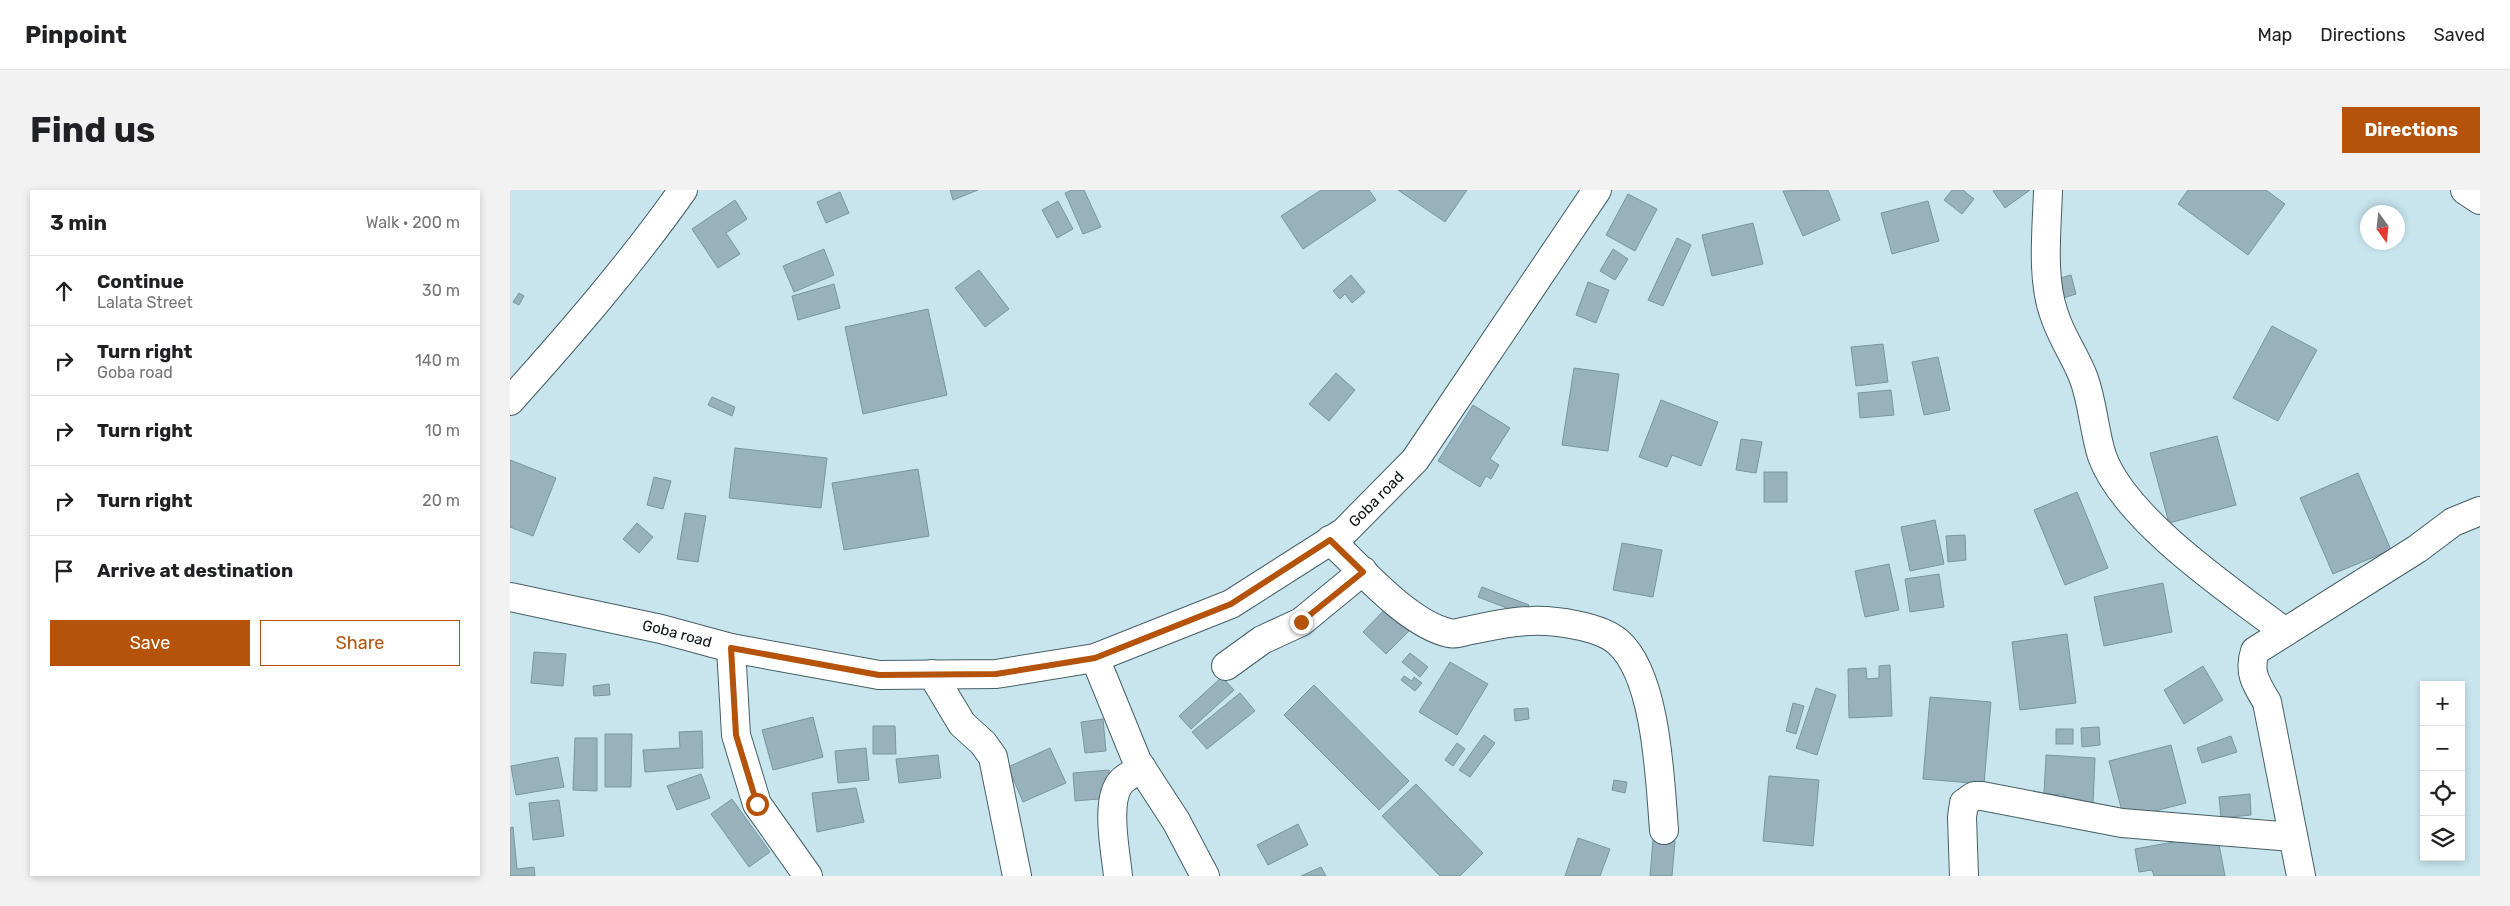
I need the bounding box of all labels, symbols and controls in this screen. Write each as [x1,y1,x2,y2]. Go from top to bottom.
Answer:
text: Pinpoint [25,21,127,49]
text: Map [2257,24,2292,46]
text: Directions [2320,24,2406,46]
text: Saved [2434,24,2485,46]
button: Directions [2342,107,2480,153]
text: Find us [30,109,155,151]
north arrow [2360,205,2405,250]
text: 3 min [50,210,107,235]
text: Walk · 200 m [366,213,460,232]
text: Continue [97,270,184,293]
icon: ahead [50,277,78,305]
text: 30 m [422,281,460,300]
text: Lalata Street [97,293,193,312]
text: Turn right [97,340,192,363]
icon: right [50,347,78,375]
text: 140 m [415,351,460,370]
text: Goba road [97,363,173,382]
icon: right [50,417,78,445]
text: Turn right [97,419,192,442]
text: 10 m [425,421,460,440]
street label: Goba road [1345,468,1408,531]
icon: right [50,487,78,515]
text: Turn right [97,489,192,512]
text: 20 m [422,491,460,510]
icon: arrive [50,557,78,585]
text: Arrive at destination [97,559,293,582]
route end [1290,611,1313,634]
street label: Goba road [641,616,714,651]
button: Save [50,620,250,666]
button: Share [260,620,460,666]
map controls [2420,681,2465,861]
button: + [2420,681,2465,726]
button: − [2420,726,2465,771]
button: locate [2420,771,2465,816]
route start [746,793,769,816]
button: layers [2420,816,2465,861]

